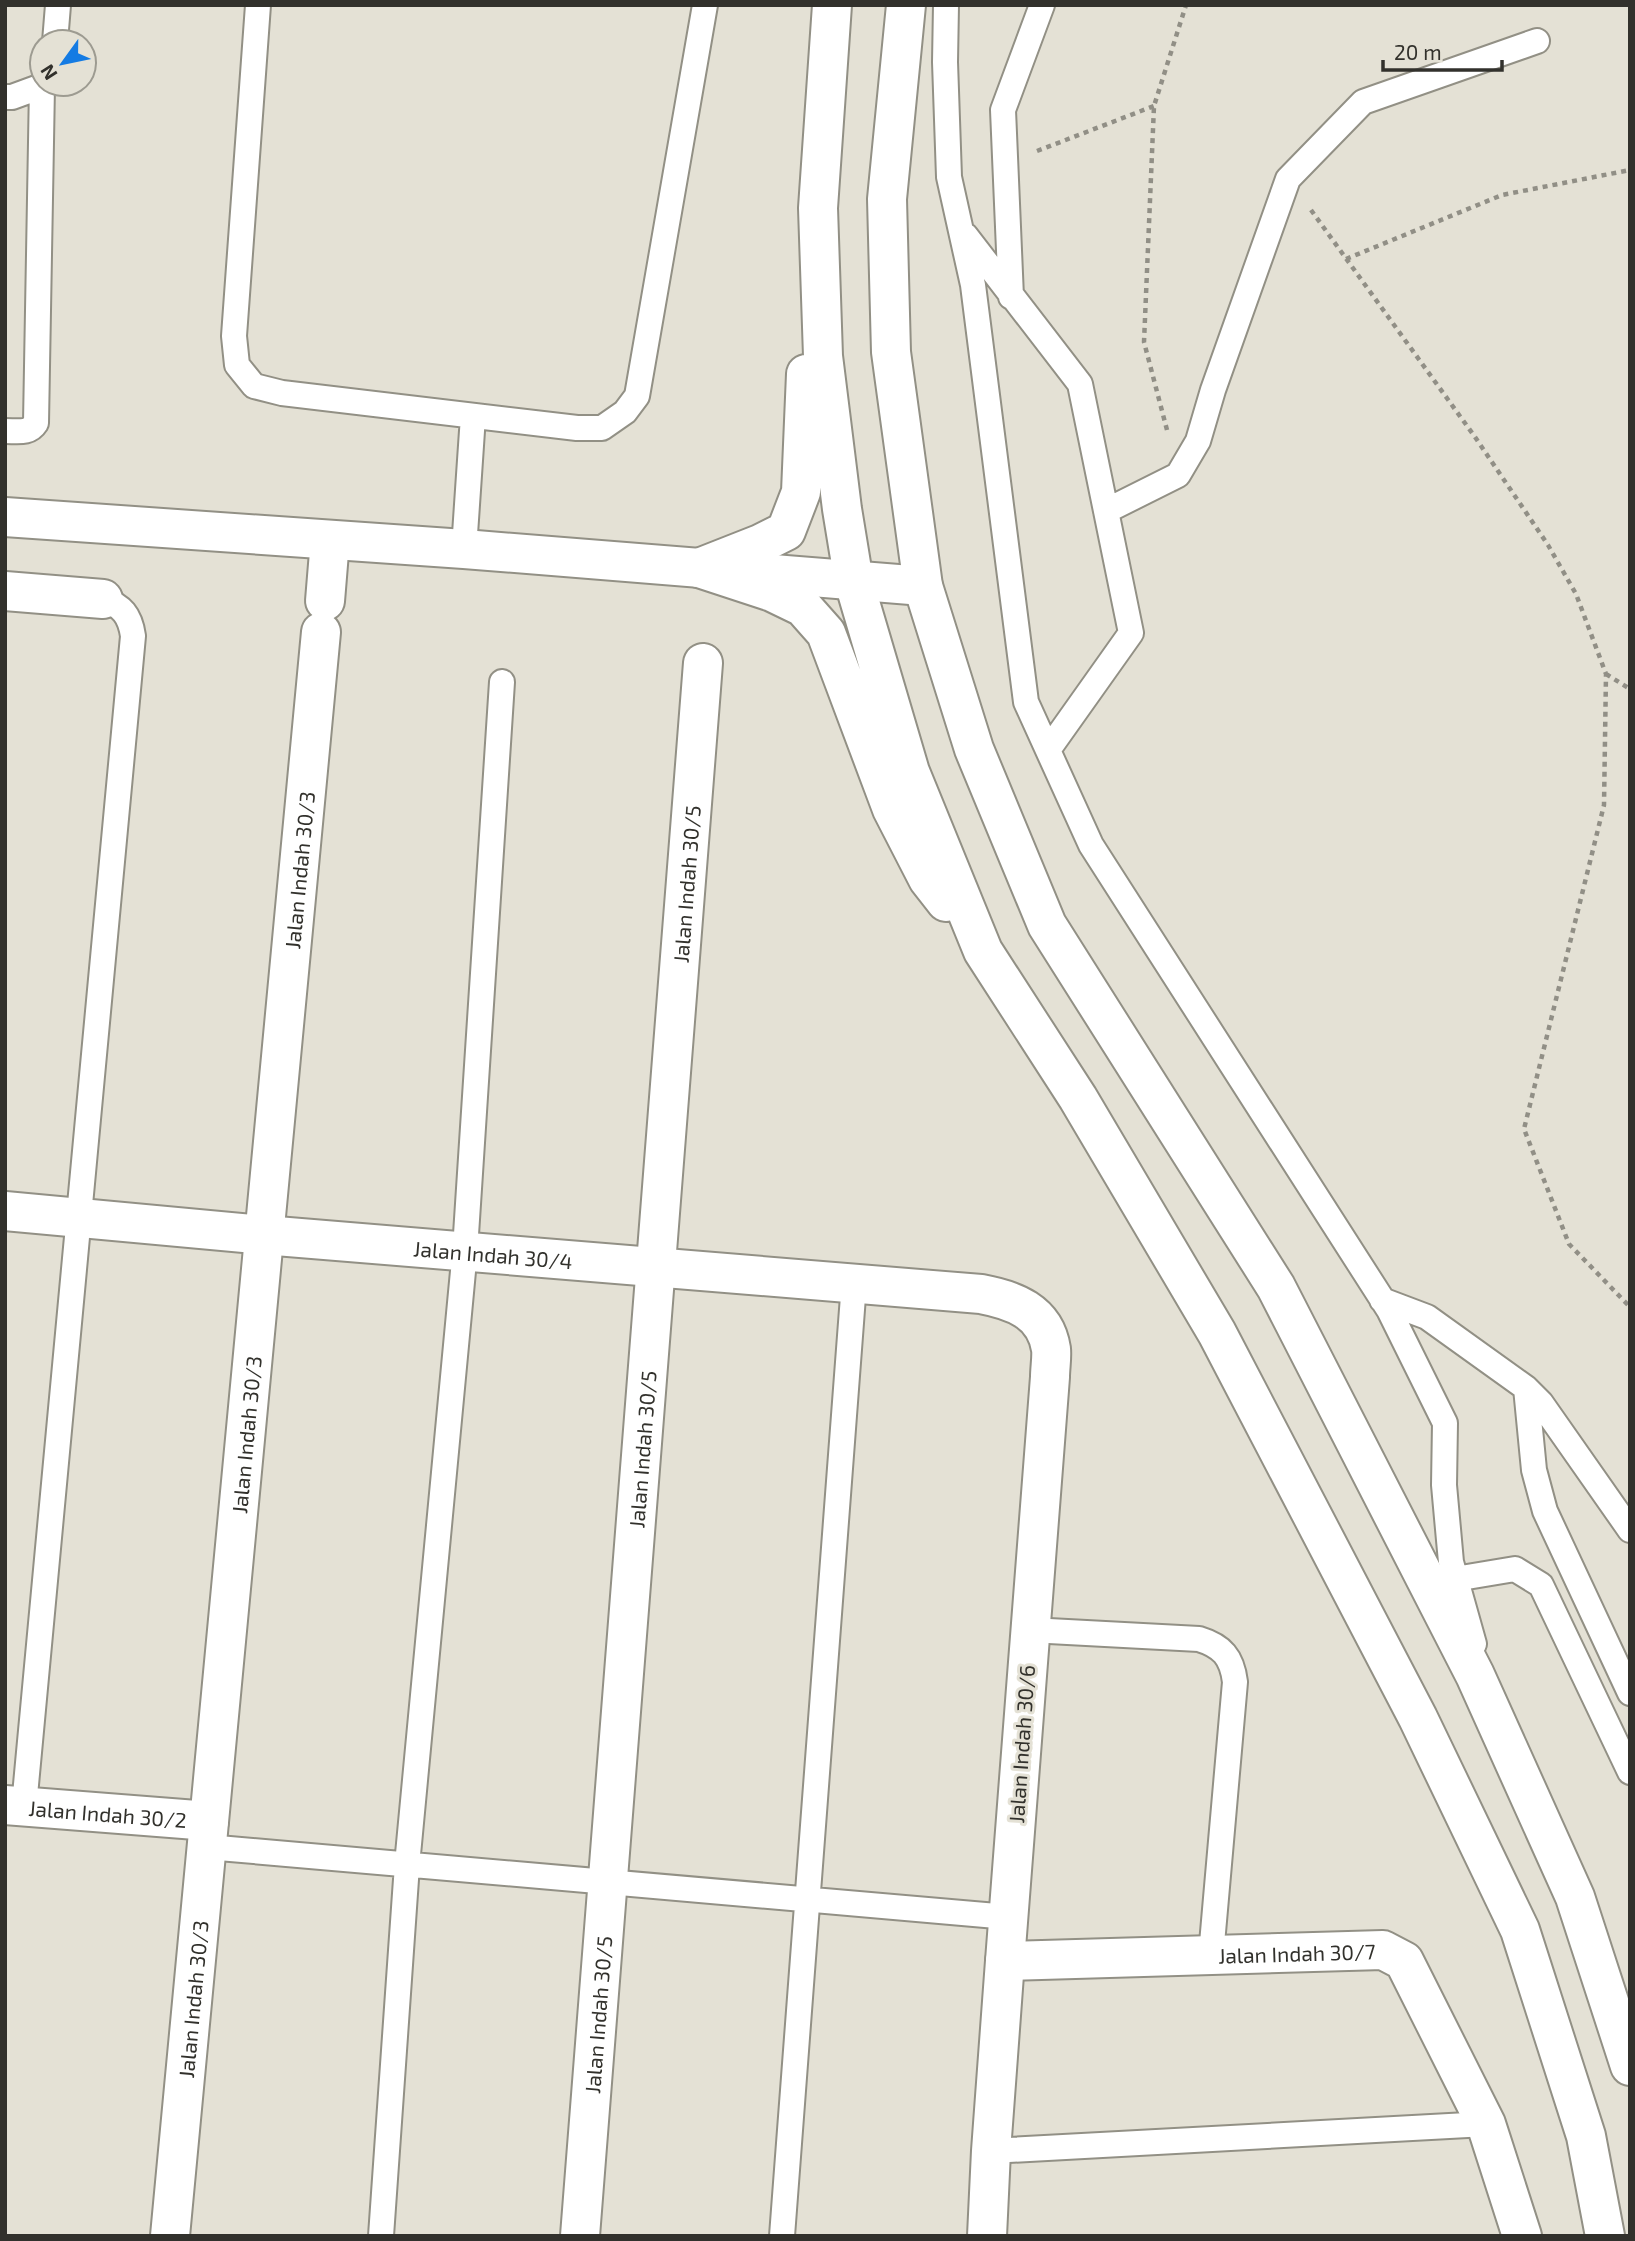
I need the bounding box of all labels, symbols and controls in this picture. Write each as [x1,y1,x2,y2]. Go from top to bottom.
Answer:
north arrow [28,28,98,98]
scale bar [1383,28,1502,72]
text: 20 m [1394,39,1442,64]
text: N [35,61,62,85]
street label: Jalan Indah 30/3 [279,790,318,950]
street label: Jalan Indah 30/5 [667,804,704,964]
street label: Jalan Indah 30/4 [413,1235,574,1273]
street label: Jalan Indah 30/3 [226,1355,265,1515]
street label: Jalan Indah 30/5 [623,1370,660,1529]
street label: Jalan Indah 30/6 [1003,1664,1039,1824]
street label: Jalan Indah 30/2 [28,1794,188,1832]
street label: Jalan Indah 30/3 [172,1919,212,2079]
street label: Jalan Indah 30/5 [579,1935,616,2094]
street label: Jalan Indah 30/7 [1218,1938,1376,1967]

